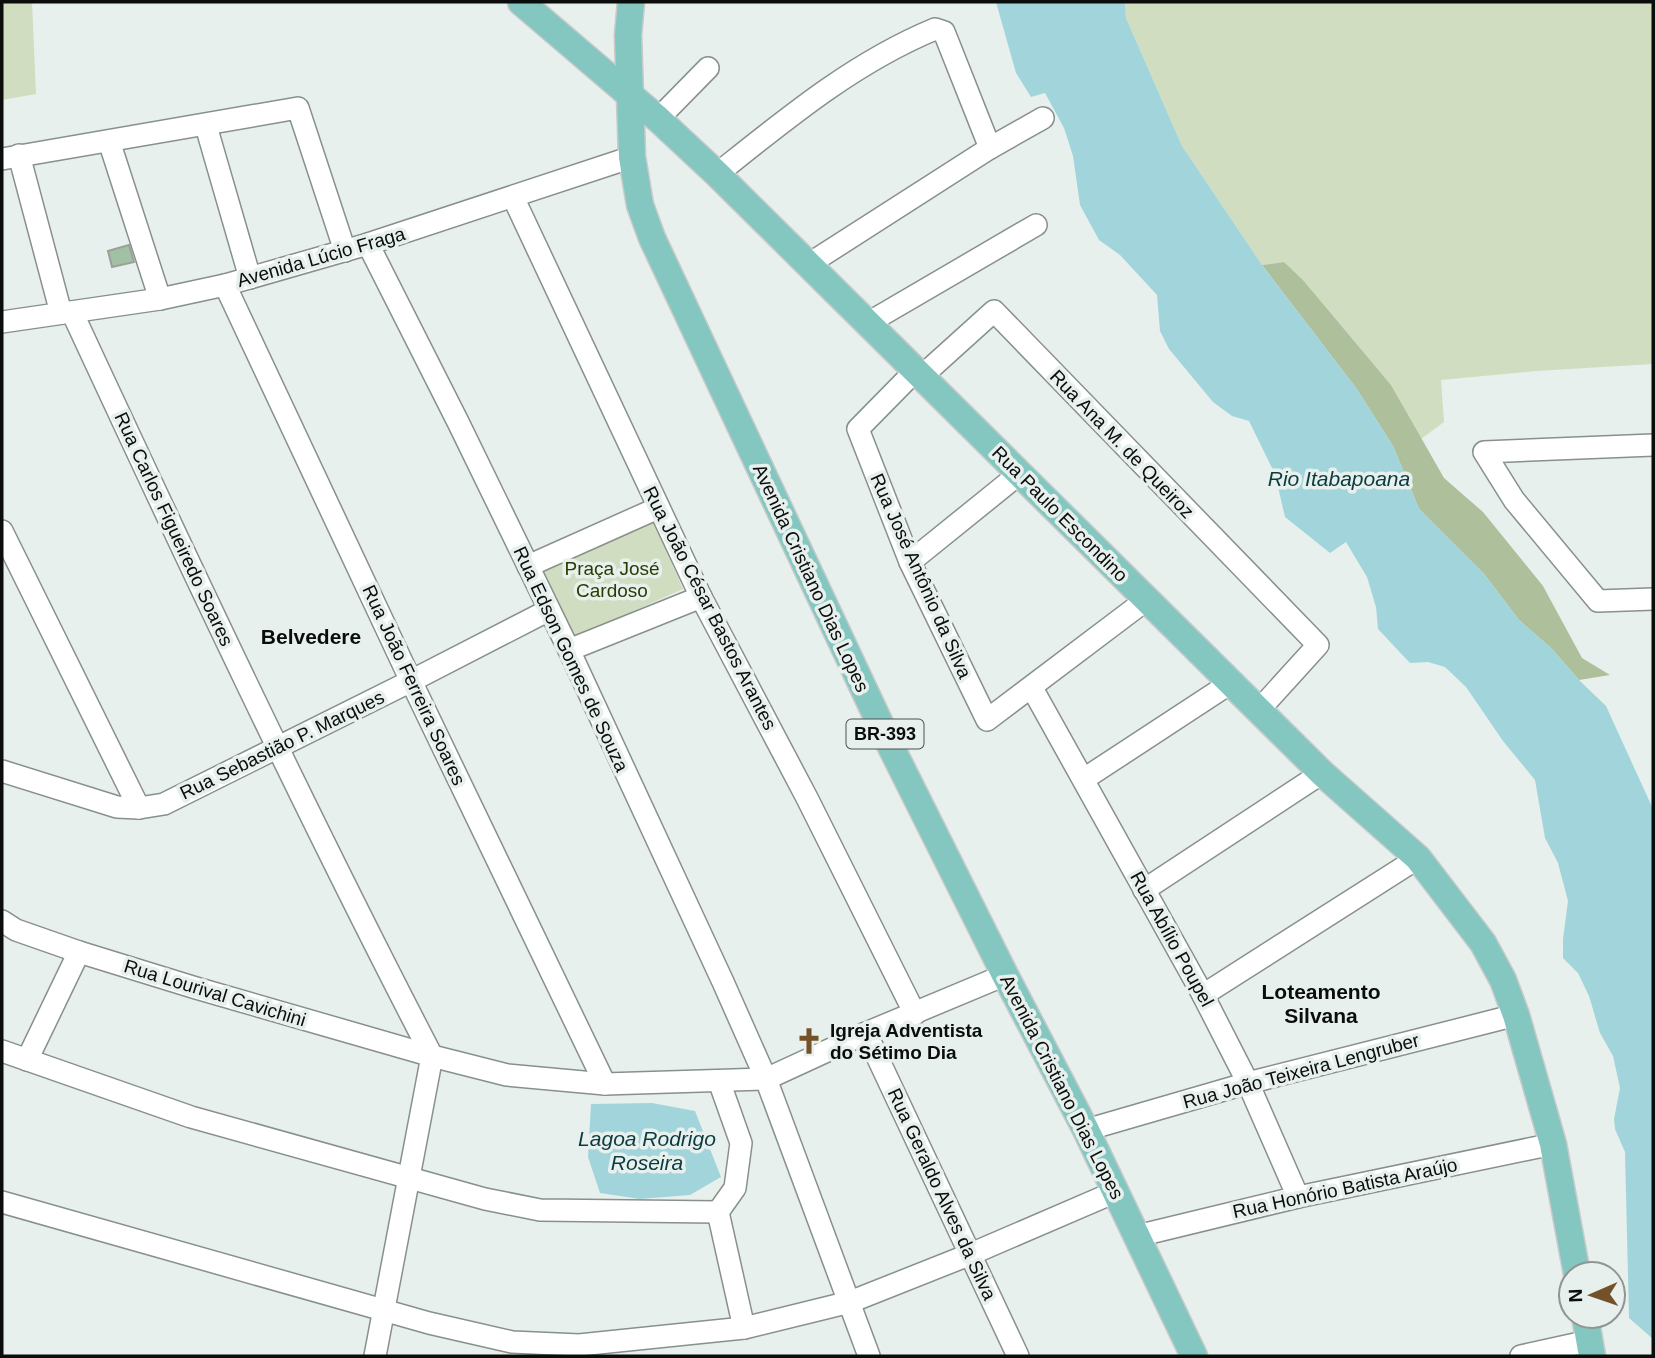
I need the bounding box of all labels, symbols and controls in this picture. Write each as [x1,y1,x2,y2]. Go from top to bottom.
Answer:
street label: Avenida Lúcio Fraga [235,223,408,291]
street label: Rua Ana M. de Queiroz [1046,366,1198,522]
street label: Rua Carlos Figueiredo Soares [110,409,238,649]
street label: Rua Paulo Escondino [988,442,1132,586]
street label: Avenida Cristiano Dias Lopes [749,461,873,695]
water label: Rio Itabapoana [1268,467,1410,490]
street label: Rua José Antônio da Silva [866,470,976,682]
street label: Rua João César Bastos Arantes [639,483,781,733]
street label: Rua Edson Gomes de Souza [509,543,633,775]
park label: Praça José Cardoso [564,558,660,601]
street label: Rua João Ferreira Soares [358,581,470,789]
district label: Belvedere [261,625,361,648]
street label: Rua Sebastião P. Marques [176,686,388,804]
road number: BR-393 [846,720,924,748]
street label: Rua Abílio Poupel [1126,868,1218,1010]
street label: Rua Lourival Cavichini [122,955,308,1031]
street label: Avenida Cristiano Dias Lopes [996,971,1128,1203]
district label: Loteamento Silvana [1261,980,1381,1027]
place label: Igreja Adventista do Sétimo Dia [830,1020,983,1063]
church icon: Igreja Adventista do Sétimo Dia [794,1026,824,1056]
street label: Rua João Teixeira Lengruber [1181,1029,1422,1113]
street label: Rua Geraldo Alves da Silva [884,1085,1001,1304]
water label: Lagoa Rodrigo Roseira [578,1127,716,1174]
street label: Rua Honório Batista Araújo [1231,1154,1459,1222]
north arrow [1557,1260,1627,1330]
text: N [1565,1288,1586,1303]

